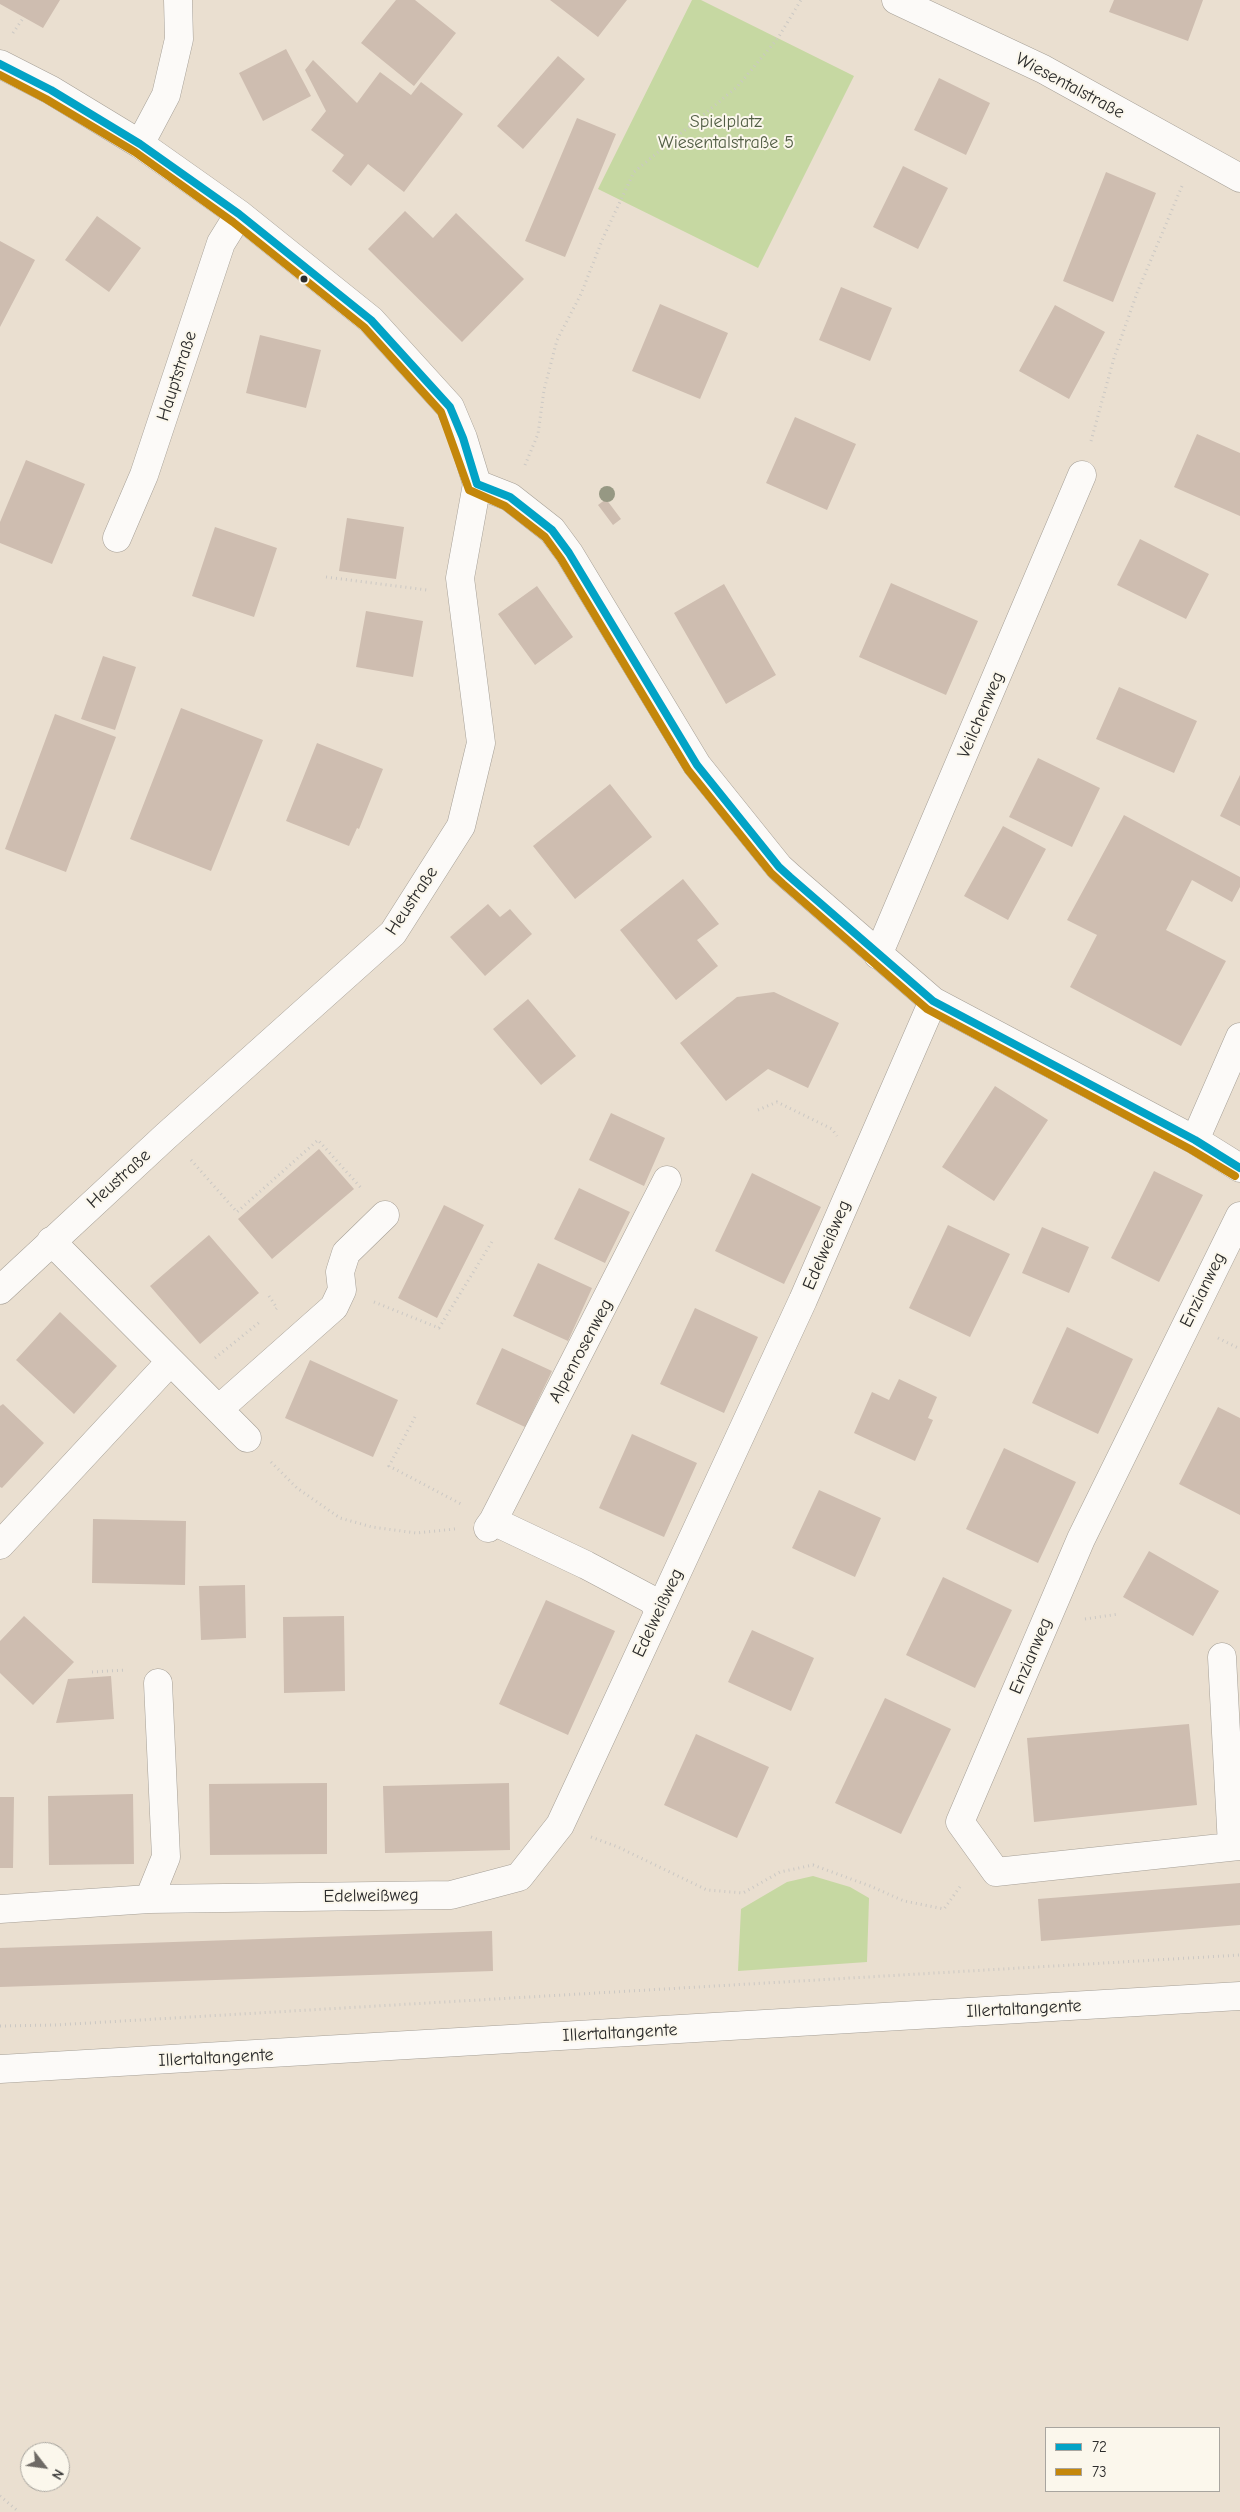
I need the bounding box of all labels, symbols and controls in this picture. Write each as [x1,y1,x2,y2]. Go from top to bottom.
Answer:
street label: Wiesentalstraße [1012,48,1128,124]
park label: Spielplatz Wiesentalstraße 5 [658,111,794,154]
unlabelled marker [299,274,309,284]
street label: Hauptstraße [152,328,202,424]
street label: Veilchenweg [953,668,1009,762]
street label: Heustraße [381,862,443,940]
street label: Heustraße [83,1145,155,1213]
street label: Edelweißweg [798,1197,856,1293]
street label: Enzianweg [1176,1249,1230,1331]
street label: Alpenrosenweg [545,1295,617,1407]
street label: Edelweißweg [628,1565,688,1661]
street label: Enzianweg [1005,1615,1057,1697]
street label: Edelweißweg [323,1884,419,1908]
street label: Illertaltangente [966,1995,1082,2023]
street label: Illertaltangente [562,2019,678,2047]
street label: Illertaltangente [158,2044,274,2072]
legend [1045,2427,1220,2492]
text: 72 [1092,2438,1107,2456]
north arrow [20,2442,70,2492]
text: 73 [1092,2463,1107,2481]
text: N [48,2466,67,2482]

